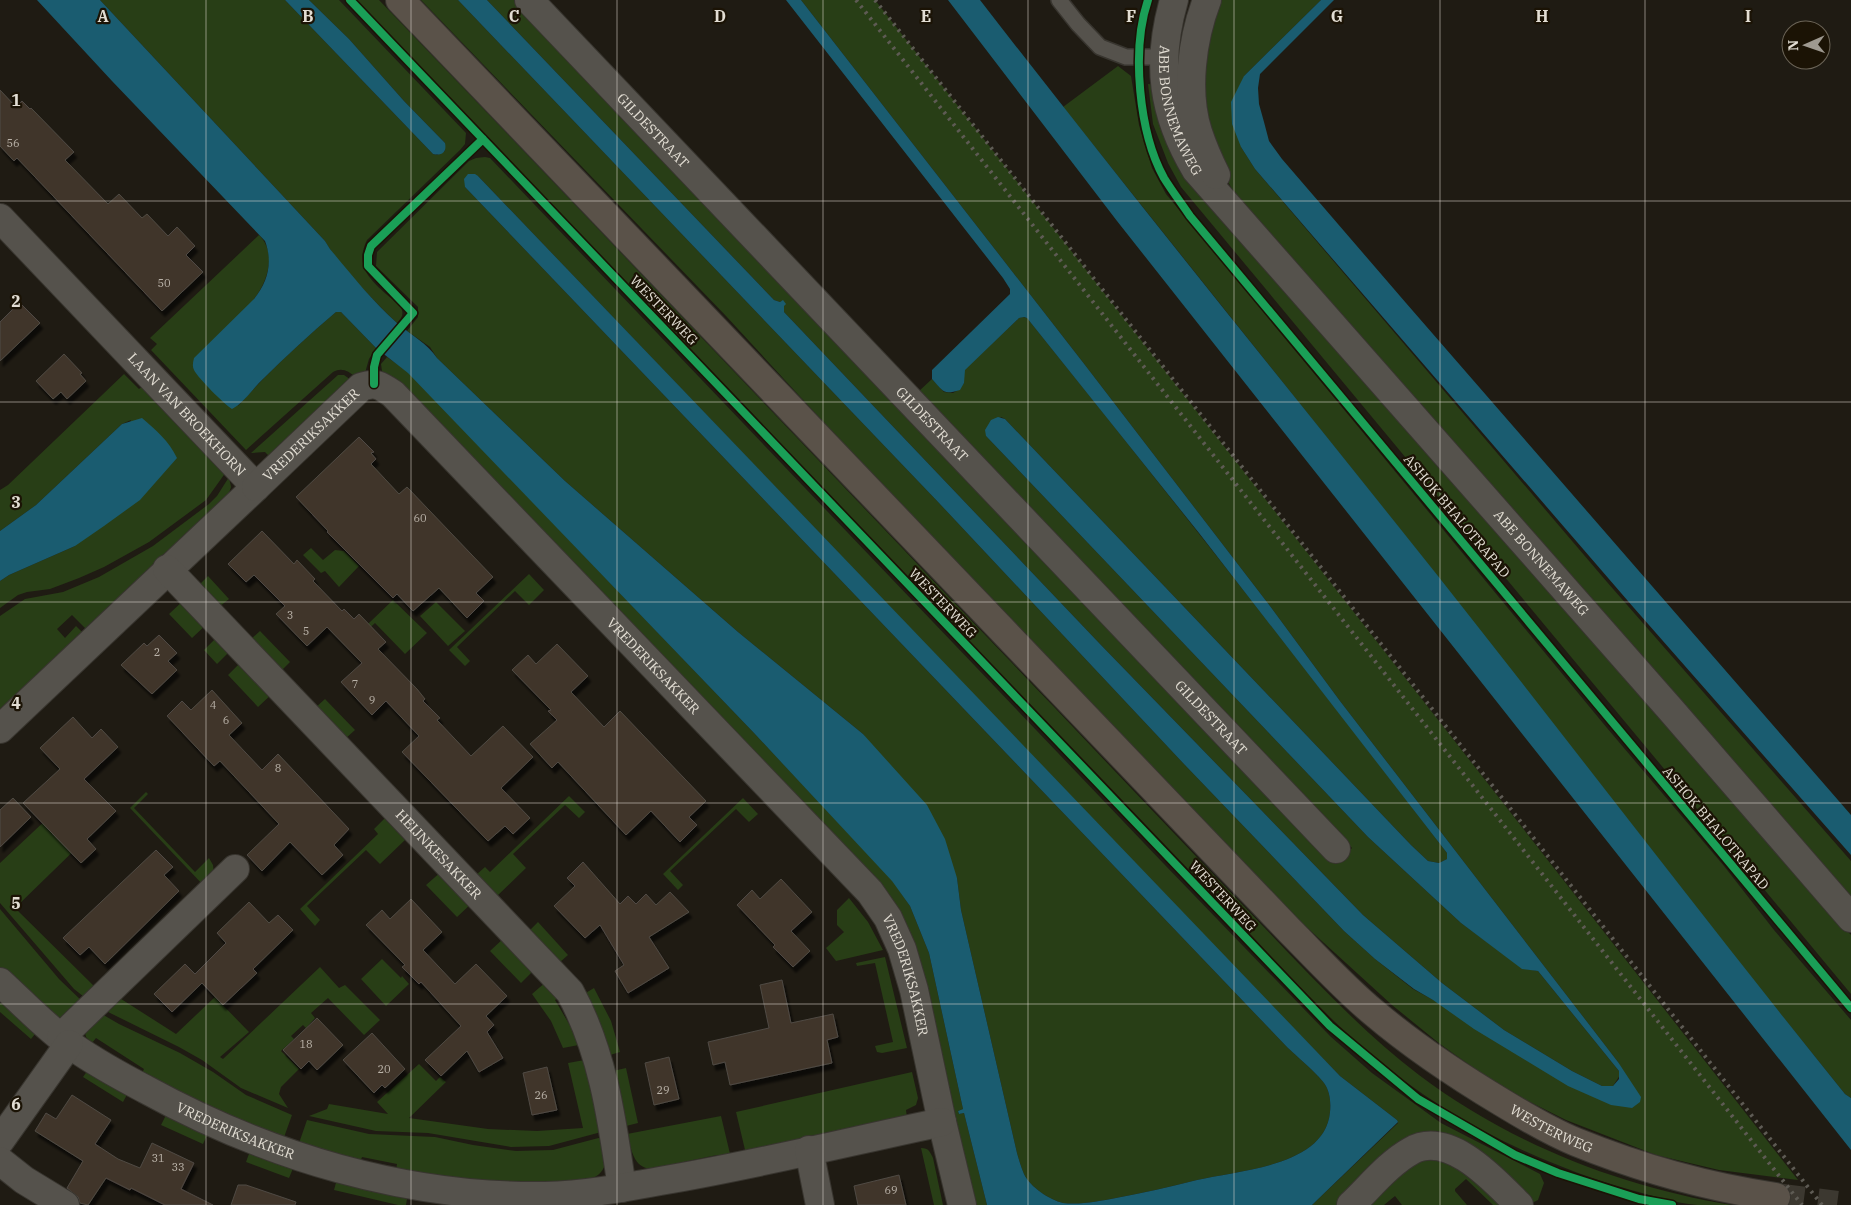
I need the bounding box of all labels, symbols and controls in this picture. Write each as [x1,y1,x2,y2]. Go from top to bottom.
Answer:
text: A [97,6,109,26]
text: B [302,6,314,26]
text: C [509,6,519,26]
text: D [714,6,726,26]
text: E [921,6,931,26]
text: F [1126,6,1136,26]
text: G [1331,6,1343,26]
text: H [1536,6,1549,26]
text: I [1745,6,1751,26]
north arrow [1781,20,1831,70]
text: N [1784,40,1802,51]
street label: ABE BONNEMAWEG [1155,45,1206,179]
street label: GILDESTRAAT [613,89,693,172]
text: 1 [11,90,21,110]
house number: 56 [6,136,20,150]
street label: WESTERWEG [626,271,702,349]
house number: 50 [157,276,171,290]
text: 2 [11,291,21,311]
street label: LAAN VAN BROEKHORN [124,349,250,480]
street label: GILDESTRAAT [892,383,972,465]
street label: VREDERIKSAKKER [259,384,364,485]
street label: ASHOK BHALOTRAPAD [1400,450,1514,582]
text: 3 [11,492,21,512]
street label: ABE BONNEMAWEG [1490,506,1593,619]
house number: 60 [413,511,427,525]
street label: WESTERWEG [905,564,981,642]
house number: 3 [287,608,293,622]
street label: VREDERIKSAKKER [603,614,704,718]
house number: 5 [303,624,309,638]
house number: 2 [154,645,160,659]
street label: GILDESTRAAT [1171,676,1251,759]
house number: 7 [352,677,358,691]
text: 4 [11,693,21,713]
house number: 9 [369,693,375,707]
house number: 4 [210,698,217,712]
house number: 6 [223,713,229,727]
house number: 8 [275,761,281,775]
street label: ASHOK BHALOTRAPAD [1659,762,1773,894]
street label: HEIJNKESAKKER [392,806,486,903]
street label: WESTERWEG [1186,857,1260,935]
text: 5 [11,893,21,913]
street label: VREDERIKSAKKER [878,911,933,1038]
house number: 18 [299,1037,313,1051]
house number: 20 [377,1062,391,1076]
house number: 29 [656,1083,670,1097]
house number: 26 [534,1088,548,1102]
text: 6 [11,1094,21,1114]
street label: VREDERIKSAKKER [173,1098,298,1164]
street label: WESTERWEG [1507,1100,1596,1157]
house number: 31 [151,1151,165,1165]
house number: 33 [171,1160,185,1174]
house number: 69 [884,1183,898,1197]

